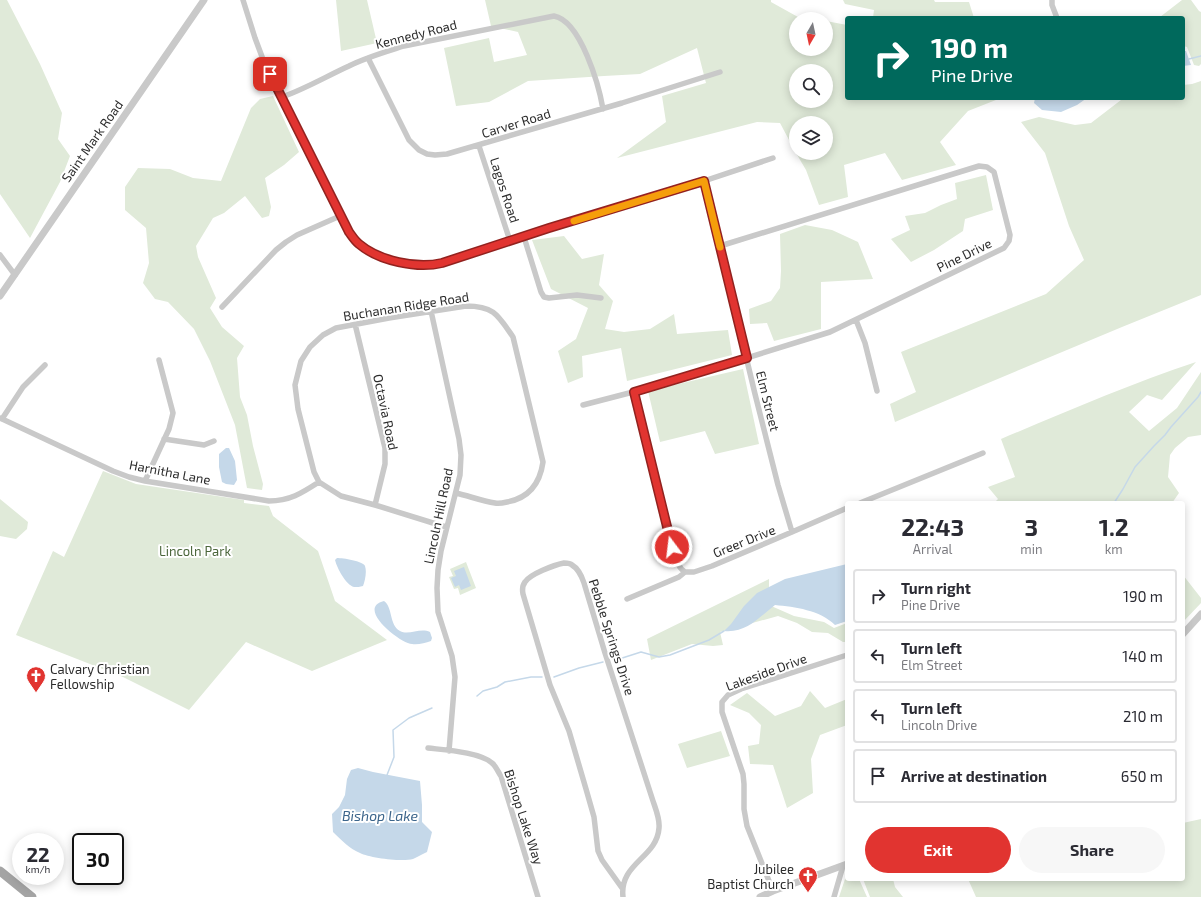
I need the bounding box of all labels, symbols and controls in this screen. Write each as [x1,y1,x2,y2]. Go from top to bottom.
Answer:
north arrow [789,12,833,56]
map controls [789,12,833,160]
street label: Kennedy Road [374,16,458,52]
text: 190 m [931,30,1008,64]
icon: right [865,32,917,84]
pin [253,57,287,91]
icon: arrive [259,63,281,85]
button: search [789,64,833,108]
text: Pine Drive [931,64,1013,86]
street label: Saint Mark Road [58,97,126,185]
street label: Carver Road [480,105,552,141]
button: layers [789,116,833,160]
street label: Lagos Road [487,155,523,225]
street label: Pine Drive [934,235,994,275]
street label: Buchanan Ridge Road [342,288,470,324]
street label: Elm Street [753,369,783,433]
street label: Octavia Road [370,373,402,451]
street label: Harnitha Lane [128,456,212,488]
street label: Lincoln Hill Road [420,467,456,565]
text: 22:43 [901,512,964,541]
text: 3 [1025,512,1038,541]
text: 1.2 [1099,512,1129,541]
street label: Greer Drive [710,521,778,561]
position arrow [651,526,693,568]
text: Arrival [913,541,952,557]
text: min [1020,541,1042,557]
text: km [1105,541,1123,557]
park label: Lincoln Park [159,543,231,559]
street label: Pebble Springs Drive [586,577,638,697]
text: Turn right [901,579,971,597]
icon: right [867,585,889,607]
text: 190 m [1123,587,1163,605]
text: Pine Drive [901,597,960,613]
text: Turn left [901,639,962,657]
icon: left [867,645,889,667]
text: 140 m [1122,647,1163,665]
street label: Lakeside Drive [723,650,809,694]
text: Elm Street [901,657,963,673]
place label: Calvary Christian Fellowship [50,661,150,692]
church icon: Calvary Christian Fellowship [25,665,47,693]
text: Turn left [901,699,962,717]
icon: left [867,705,889,727]
text: 210 m [1123,707,1163,725]
text: Lincoln Drive [901,717,977,733]
icon: arrive [867,765,889,787]
street label: Bishop Lake Way [501,767,547,867]
text: Arrive at destination [901,767,1047,785]
text: 650 m [1121,767,1163,785]
water label: Bishop Lake [342,807,419,824]
button: Exit [865,827,1011,873]
button: Share [1019,827,1165,873]
speed limit sign: 30 [72,833,124,885]
text: 22 [26,842,50,866]
place label: Jubilee Baptist Church [707,861,794,892]
text: km/h [26,863,50,875]
church icon: Jubilee Baptist Church [797,865,819,893]

